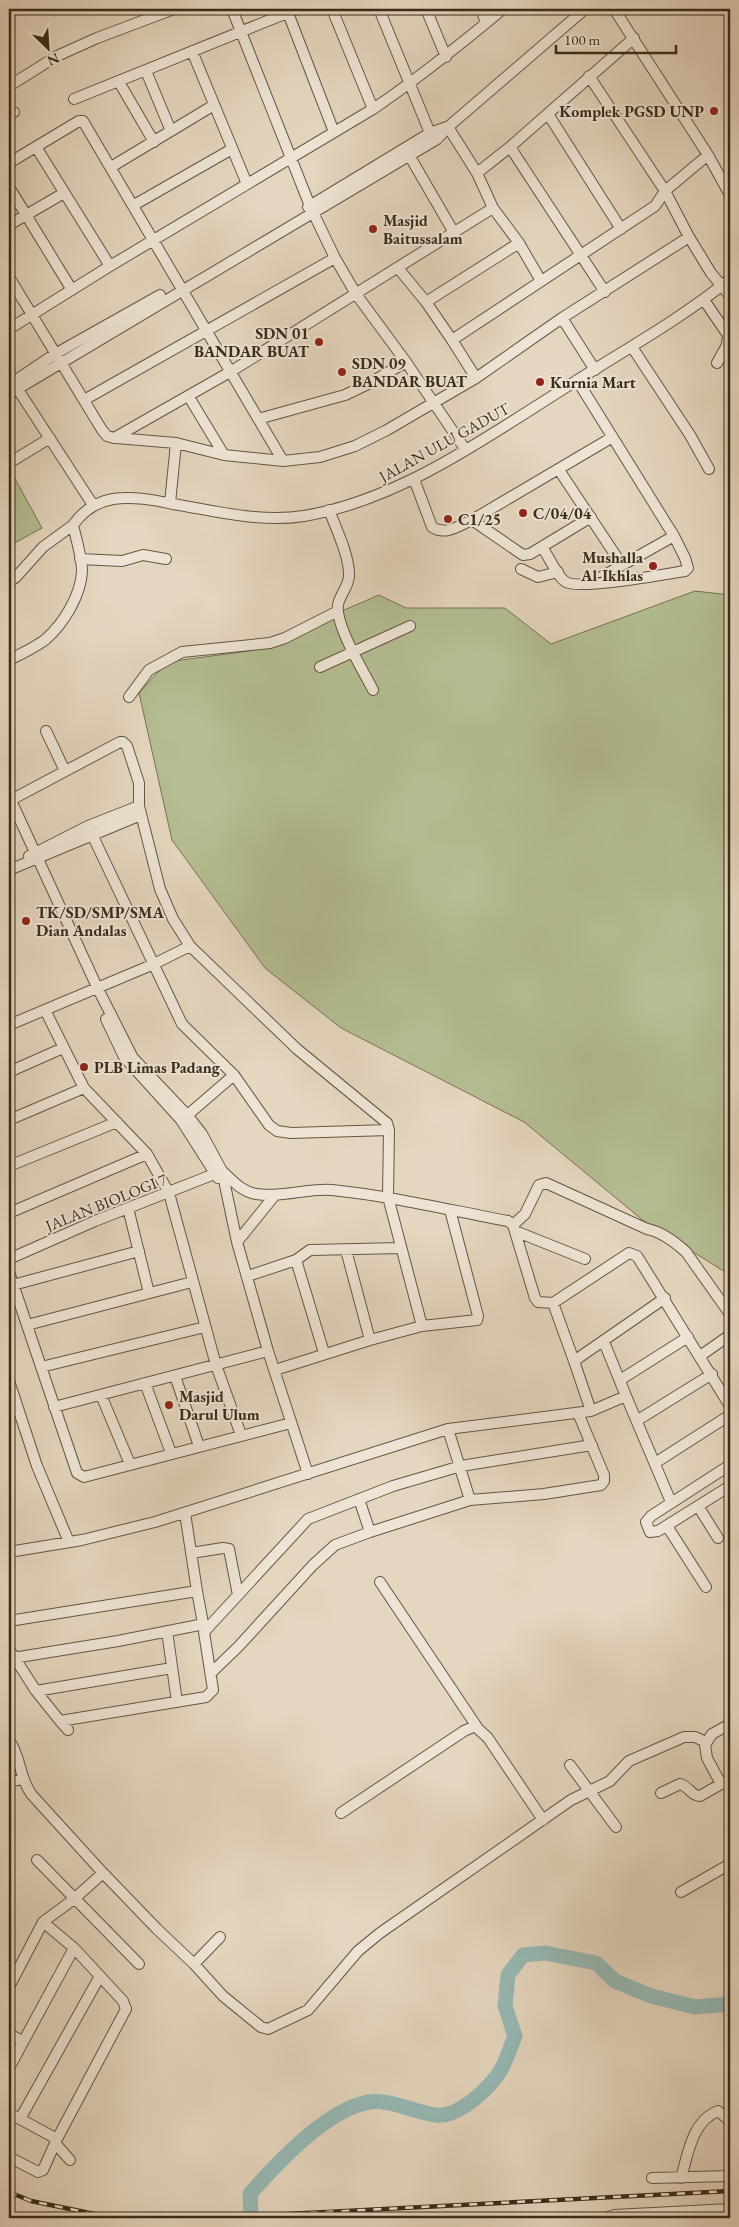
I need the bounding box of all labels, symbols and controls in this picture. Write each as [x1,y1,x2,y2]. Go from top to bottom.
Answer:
north arrow [22,22,72,72]
scale bar [556,22,676,54]
text: 100 m [564,30,601,49]
text: N [44,49,62,71]
place label: Komplek PGSD UNP [559,101,704,122]
marker: Komplek PGSD UNP [708,105,720,117]
place label: Masjid Baitussalam [383,210,463,249]
marker: Masjid Baitussalam [367,223,379,235]
place label: SDN 01 BANDAR BUAT [194,323,310,362]
marker: SDN 01 BANDAR BUAT [313,336,325,348]
place label: SDN 09 BANDAR BUAT [352,353,468,392]
marker: SDN 09 BANDAR BUAT [336,366,348,378]
place label: Kurnia Mart [550,372,636,393]
marker: Kurnia Mart [534,376,546,388]
street label: JALAN ULU GADUT [373,398,514,488]
place label: C/04/04 [533,503,592,524]
marker: C/04/04 [517,507,529,519]
place label: C1/25 [458,509,501,530]
marker: C1/25 [442,513,454,525]
place label: Mushalla Al-Ikhlas [580,547,644,586]
marker: Mushalla Al-Ikhlas [647,560,659,572]
place label: TK/SD/SMP/SMA Dian Andalas [36,902,164,941]
marker: TK/SD/SMP/SMA Dian Andalas [20,915,32,927]
place label: PLB Limas Padang [94,1057,221,1078]
marker: PLB Limas Padang [78,1061,90,1073]
street label: JALAN BIOLOGI 7 [40,1168,170,1237]
place label: Masjid Darul Ulum [179,1386,260,1425]
marker: Masjid Darul Ulum [163,1399,175,1411]

